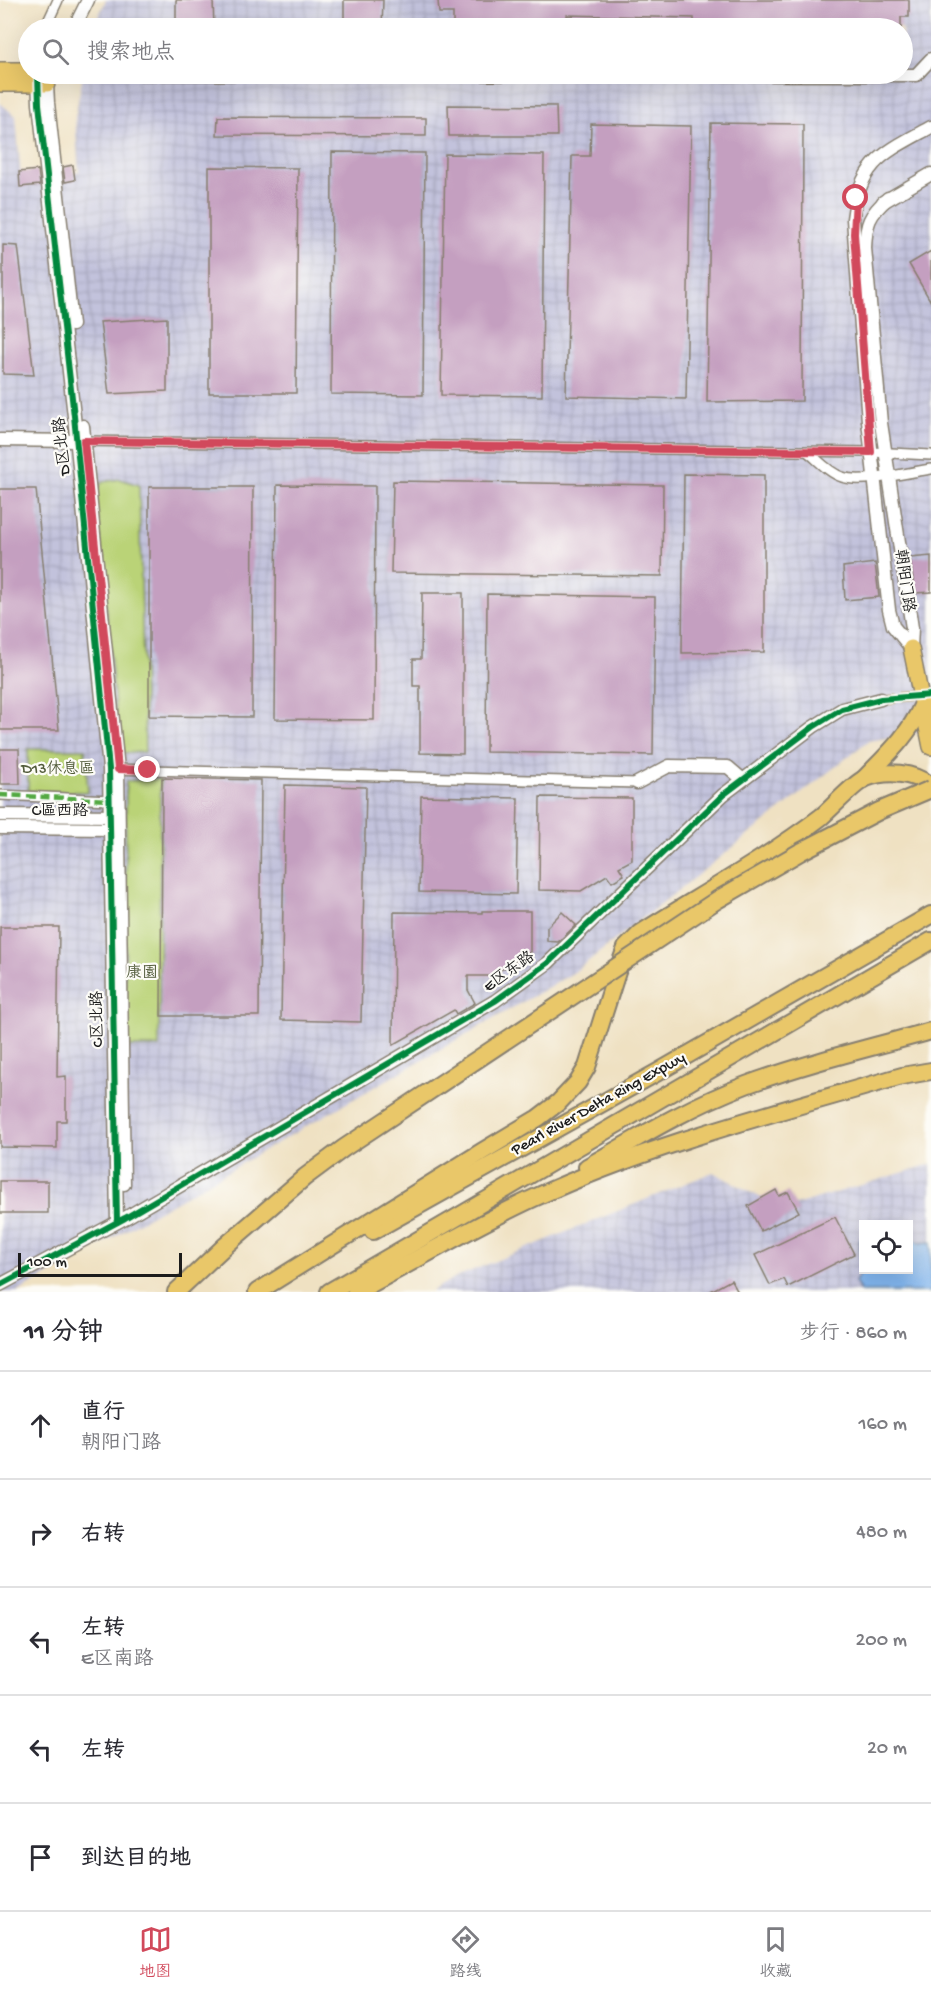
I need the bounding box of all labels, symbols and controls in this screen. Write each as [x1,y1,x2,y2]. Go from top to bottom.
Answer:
search box [18,18,913,84]
icon: search [39,35,72,68]
text: 搜索地点 [87,41,175,67]
route start [842,184,868,210]
street label: D区北路 [50,416,77,477]
street label: 朝阳门路 [889,548,919,614]
route end [134,756,160,782]
park label: D13休息區 [20,759,95,780]
street label: C區西路 [32,801,88,822]
street label: E区东路 [480,947,539,997]
park label: 康園 [126,963,158,984]
street label: C区北路 [87,990,109,1048]
street label: Pearl River Delta Ring Expwy [508,1049,689,1161]
map controls [859,1220,913,1274]
button: locate [859,1220,913,1274]
scale bar [18,1250,182,1278]
text: 100 m [27,1254,67,1273]
text: 11 分钟 [24,1319,103,1350]
text: 步行 · 860 m [800,1323,907,1346]
text: 直行 [81,1401,125,1427]
icon: ahead [24,1409,57,1442]
text: 160 m [858,1414,907,1437]
text: 朝阳门路 [81,1433,161,1456]
icon: right [24,1517,57,1550]
text: 480 m [856,1522,907,1545]
text: 右转 [81,1523,125,1549]
text: 左转 [81,1617,125,1643]
icon: left [24,1625,57,1658]
text: 200 m [856,1630,907,1653]
text: E区南路 [81,1649,153,1672]
icon: left [24,1733,57,1766]
text: 20 m [867,1738,907,1761]
text: 左转 [81,1739,125,1765]
icon: arrive [24,1841,57,1874]
text: 到达目的地 [81,1847,191,1873]
tab: 地图 [139,1923,172,1983]
tab: 路线 [449,1923,482,1983]
tab: 收藏 [759,1923,792,1983]

